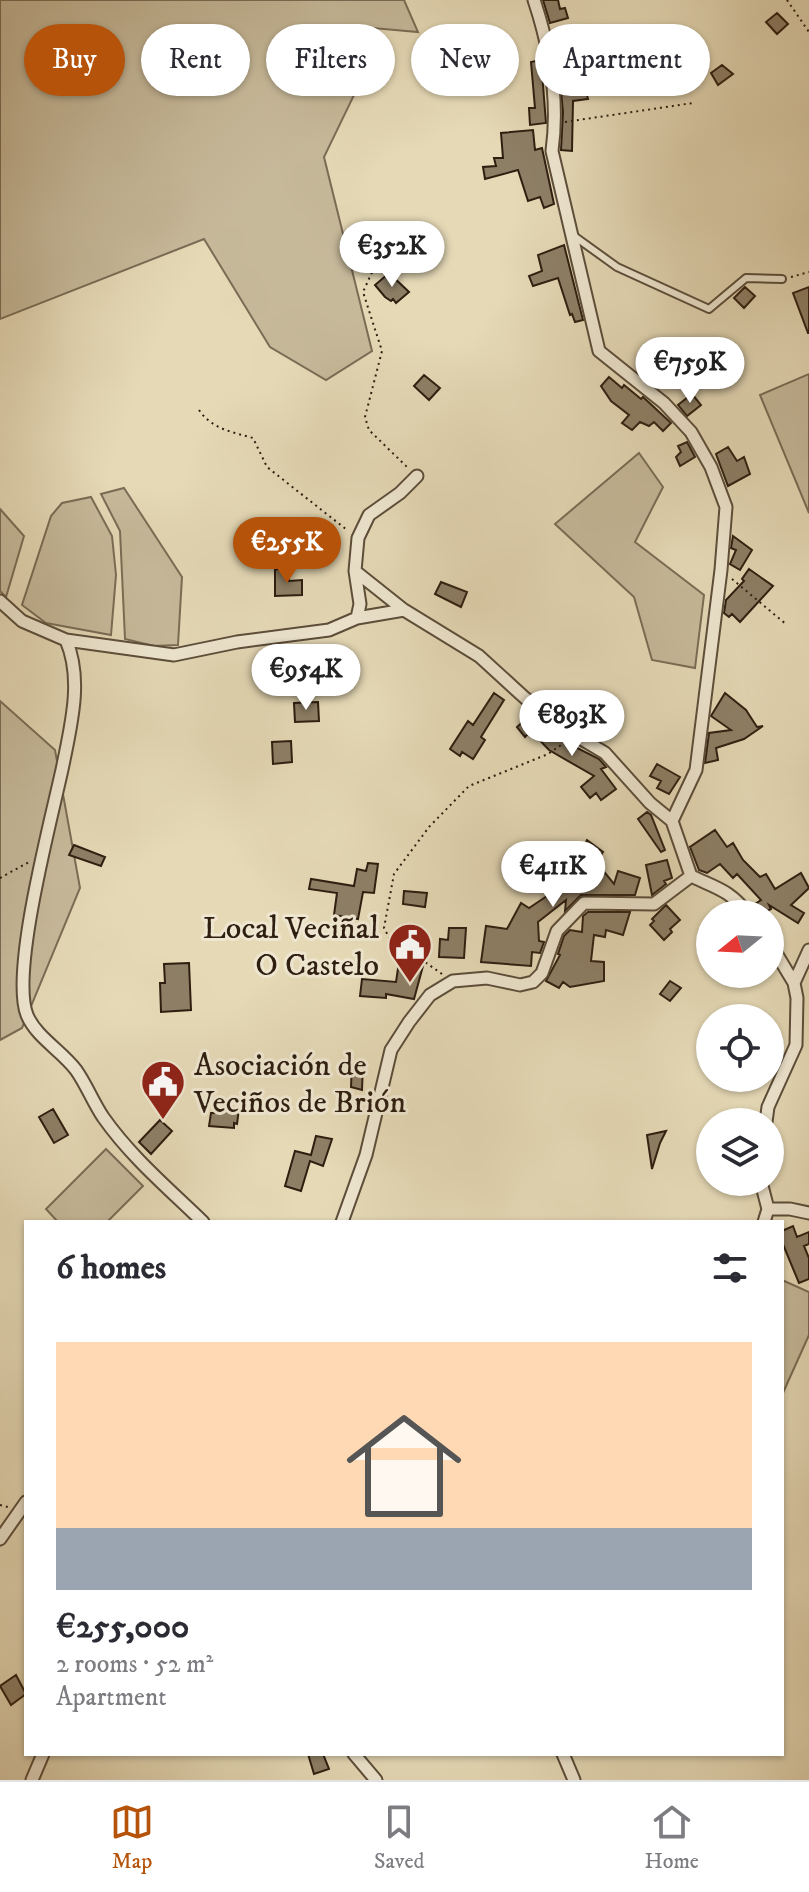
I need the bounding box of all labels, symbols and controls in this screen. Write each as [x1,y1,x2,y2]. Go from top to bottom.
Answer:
chip: Buy [24,24,125,96]
chip: Rent [141,24,250,96]
chip: Filters [266,24,395,96]
chip: New [411,24,519,96]
chip: Apartment [535,24,710,96]
pin: €352K [336,221,448,289]
text: €352K [358,230,426,263]
pin: €759K [634,337,746,405]
text: €759K [654,346,727,379]
pin: €255K [231,517,343,585]
text: €255K [251,526,323,559]
pin: €954K [250,644,362,712]
text: €954K [270,653,343,686]
pin: €893K [516,690,628,758]
text: €893K [537,699,607,732]
pin: €411K [497,841,609,909]
text: €411K [519,850,587,883]
north arrow [696,900,784,988]
map controls [696,900,784,1196]
place label: Local Veciñal O Castelo [203,909,379,986]
public building icon: Local Veciñal O Castelo [386,921,434,984]
button: locate [696,1004,784,1092]
place label: Asociación de Veciños de Brión [193,1046,406,1123]
public building icon: Asociación de Veciños de Brión [139,1058,187,1121]
button: layers [696,1108,784,1196]
icon: filters [708,1246,752,1290]
text: 6 homes [56,1247,166,1289]
icon: home [332,1394,476,1538]
text: €255,000 [56,1606,189,1648]
text: 2 rooms · 52 m² [56,1648,213,1681]
text: Apartment [56,1681,167,1714]
tab: Map [110,1800,154,1875]
tab: Saved [374,1800,425,1875]
tab: Home [645,1800,699,1875]

